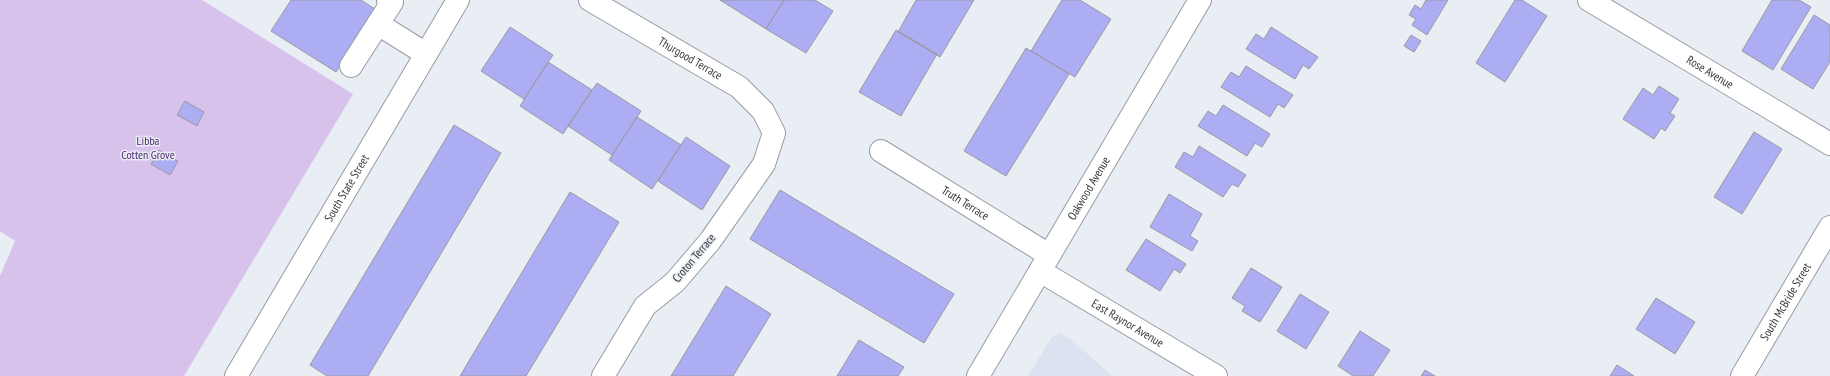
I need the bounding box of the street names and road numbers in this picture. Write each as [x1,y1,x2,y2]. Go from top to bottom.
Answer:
street label: Thurgood Terrace [656,33,725,83]
street label: Rose Avenue [1684,52,1737,92]
street label: South State Street [321,151,372,224]
street label: Oakwood Avenue [1064,154,1113,223]
street label: Truth Terrace [939,182,992,223]
street label: Croton Terrace [669,230,718,285]
street label: South McBride Street [1757,259,1814,343]
street label: East Raynor Avenue [1089,296,1167,350]

